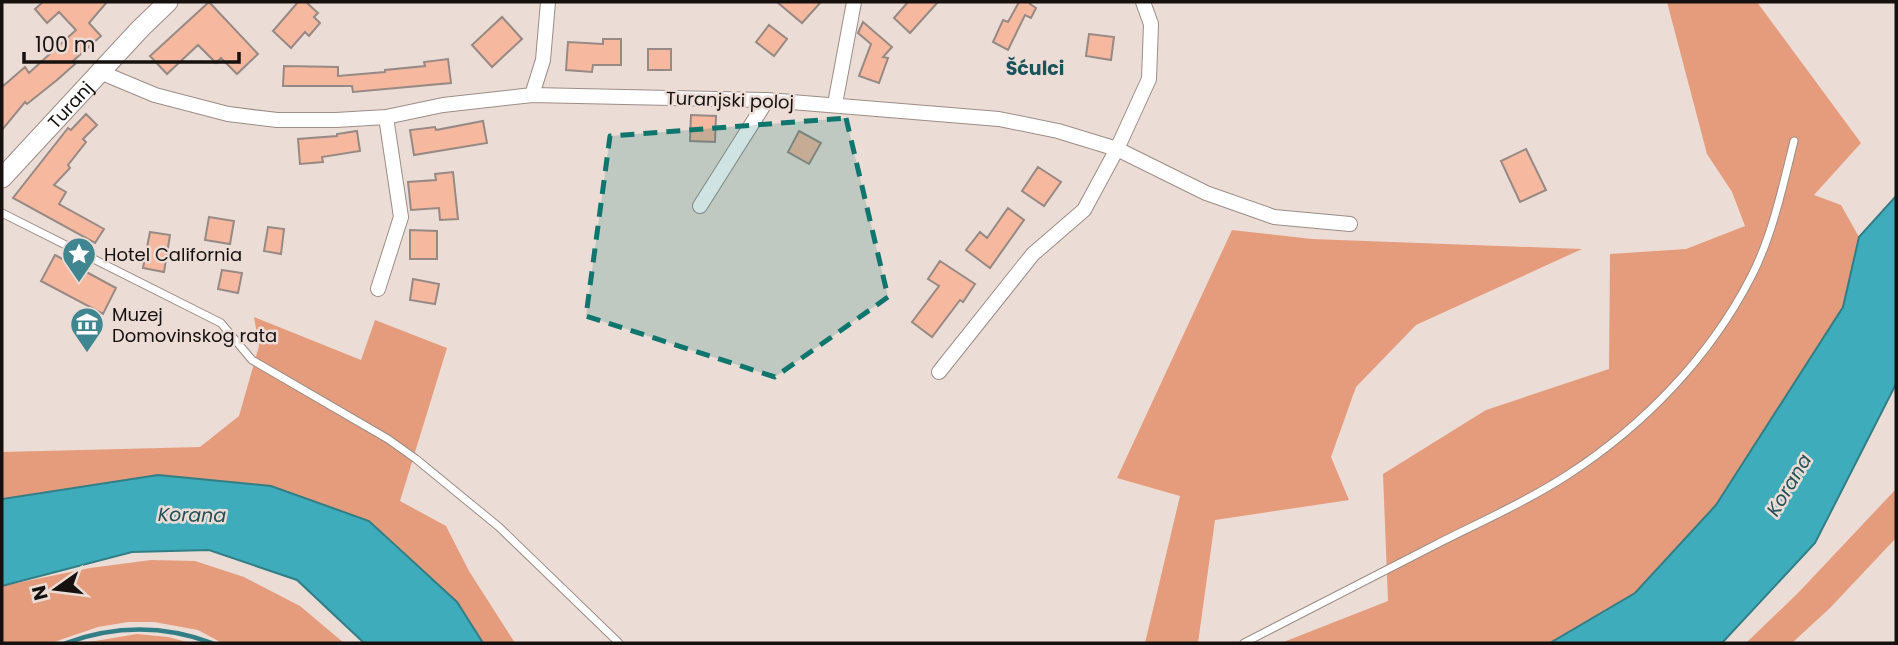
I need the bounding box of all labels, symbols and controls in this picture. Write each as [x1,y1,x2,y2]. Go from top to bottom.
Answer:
scale bar [24,21,240,65]
text: 100 m [35,30,95,59]
district label: Šćulci [1006,55,1064,82]
street label: Turanj [42,76,98,134]
street label: Turanjski poloj [666,85,794,115]
place icon: Hotel California [60,235,98,284]
place label: Hotel California [104,242,242,267]
place label: Muzej Domovinskog rata [112,302,277,348]
museum icon: Muzej Domovinskog rata [68,305,106,354]
water label: Korana [1760,449,1818,521]
water label: Korana [158,501,227,529]
north arrow [21,554,91,624]
text: N [25,583,55,603]

